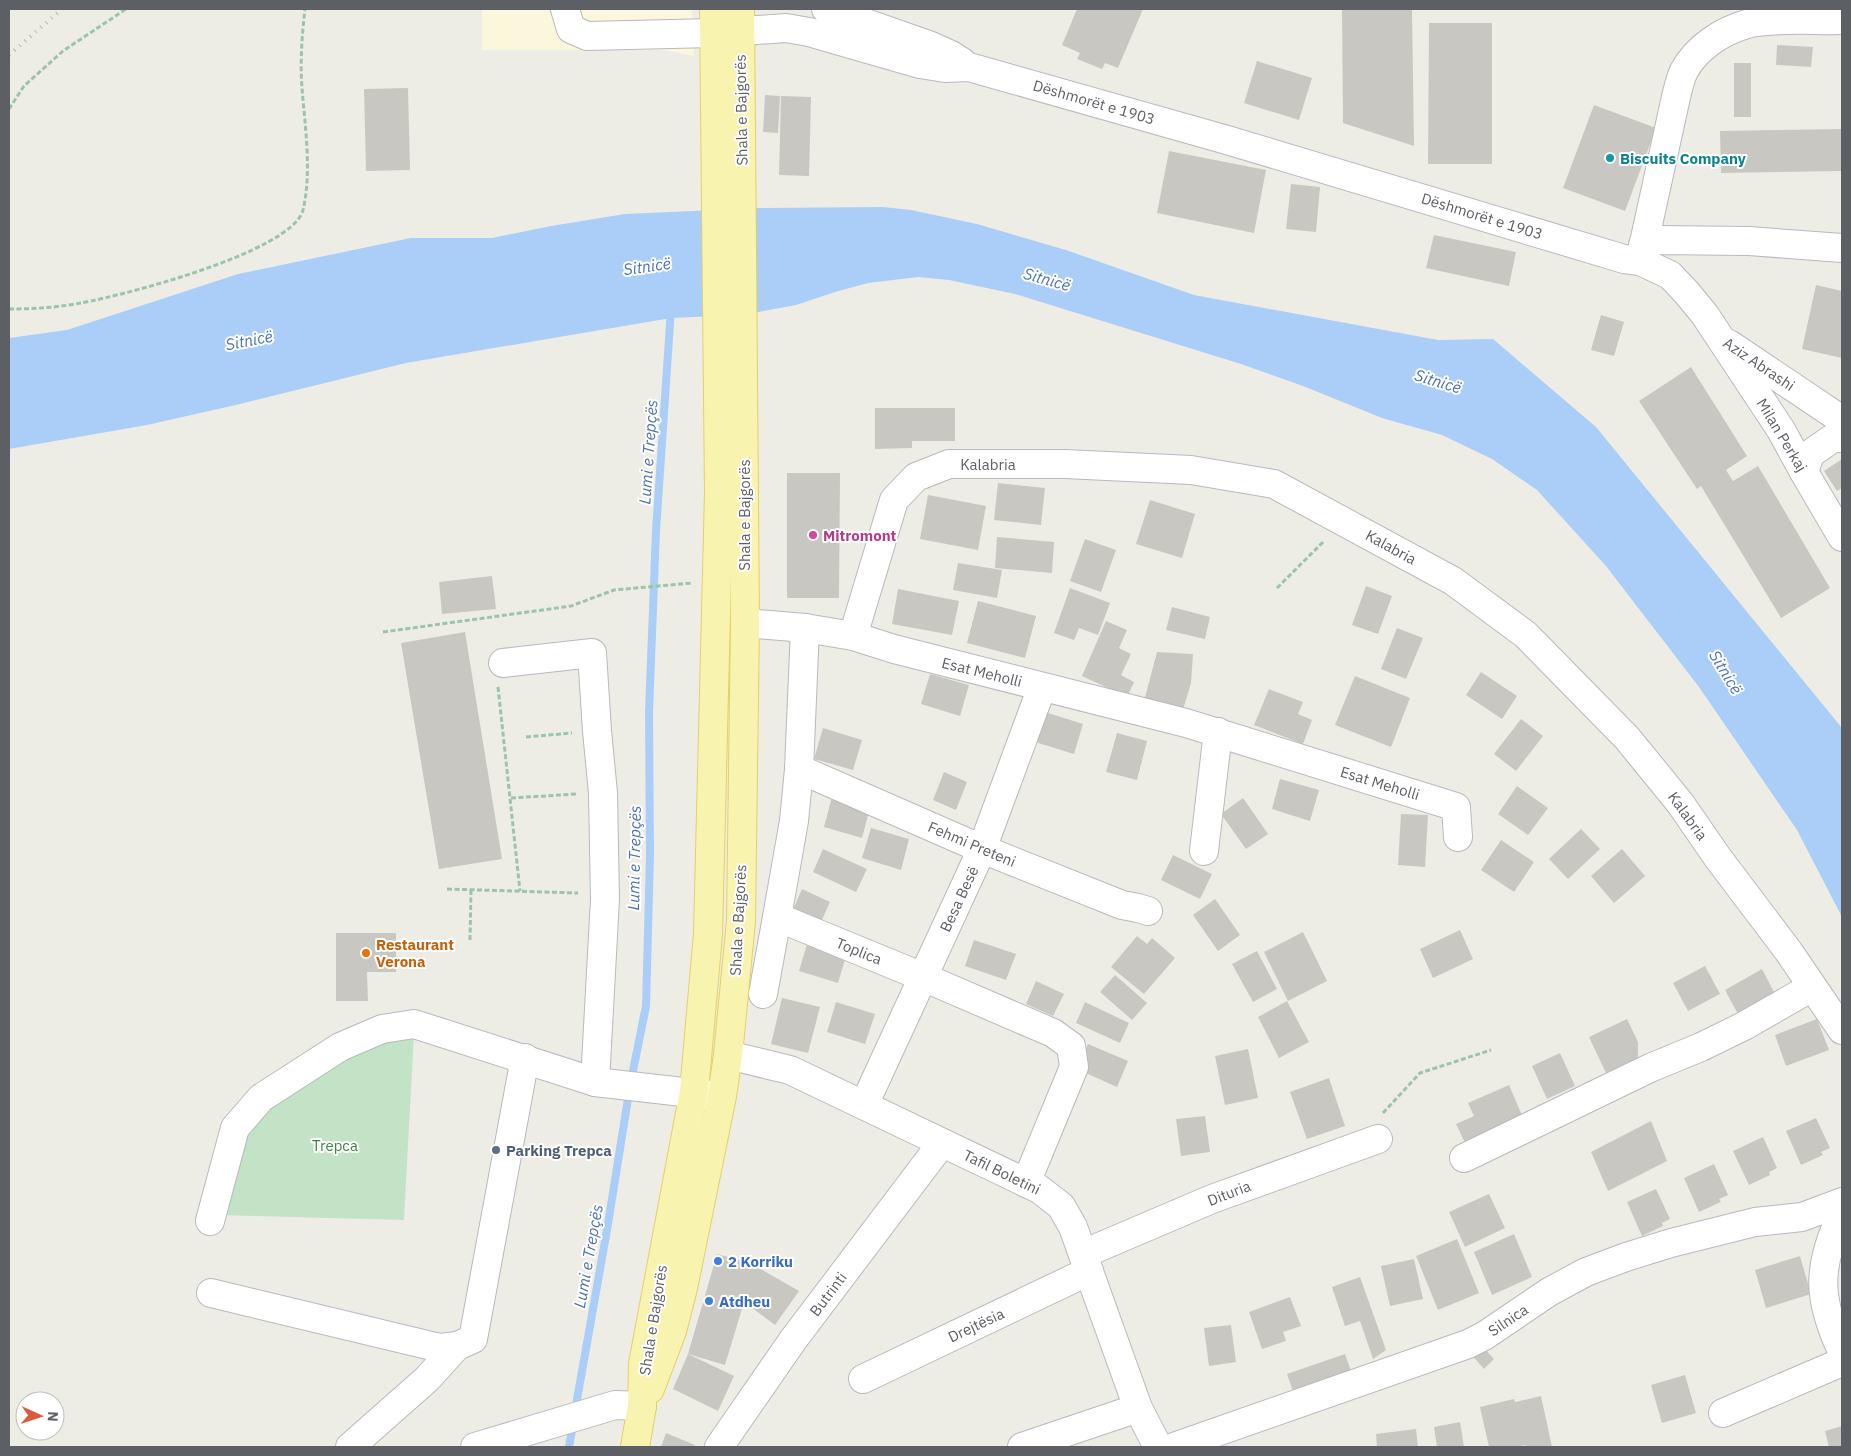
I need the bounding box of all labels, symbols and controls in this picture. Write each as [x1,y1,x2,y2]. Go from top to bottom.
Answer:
street label: Shala e Bajgorës [731,54,751,166]
street label: Dëshmorët e 1903 [1031,76,1157,128]
place label: Biscuits Company [1620,149,1746,168]
marker: Biscuits Company [1604,152,1616,164]
street label: Dëshmorët e 1903 [1419,189,1545,243]
water label: Sitnicë [622,253,672,279]
water label: Sitnicë [1021,263,1073,295]
water label: Sitnicë [224,326,274,354]
street label: Aziz Abrashi [1720,333,1798,395]
water label: Sitnicë [1412,364,1464,398]
street label: Milan Perkaj [1753,395,1811,475]
water label: Lumi e Trepçës [634,399,662,505]
street label: Kalabria [960,455,1016,474]
street label: Shala e Bajgorës [735,459,754,571]
street label: Kalabria [1362,525,1420,569]
place label: Mitromont [823,526,897,545]
marker: Mitromont [807,529,819,541]
water label: Sitnicë [1705,646,1747,698]
street label: Esat Meholli [940,653,1024,691]
street label: Esat Meholli [1338,762,1422,804]
street label: Kalabria [1664,788,1712,844]
water label: Lumi e Trepçës [623,805,645,911]
street label: Fehmi Preteni [925,817,1019,871]
street label: Besa Besë [935,863,983,935]
street label: Shala e Bajgorës [726,864,750,976]
street label: Toplica [833,933,885,969]
place label: Restaurant Verona [376,935,454,971]
marker: Restaurant Verona [360,947,372,959]
park label: Trepca [312,1136,358,1155]
place label: Parking Trepca [506,1141,612,1160]
marker: Parking Trepca [490,1144,502,1156]
street label: Tafil Boletini [960,1145,1044,1199]
street label: Dituria [1205,1176,1253,1210]
water label: Lumi e Trepçës [569,1203,607,1309]
place label: 2 Korriku [728,1252,793,1271]
marker: 2 Korriku [712,1255,724,1267]
street label: Shala e Bajgorës [635,1263,671,1377]
street label: Butrinti [805,1268,851,1320]
place label: Atdheu [719,1292,770,1311]
marker: Atdheu [703,1295,715,1307]
street label: Silnica [1484,1300,1532,1340]
street label: Drejtësia [945,1304,1007,1346]
north arrow [15,1391,65,1441]
text: N [44,1411,62,1422]

